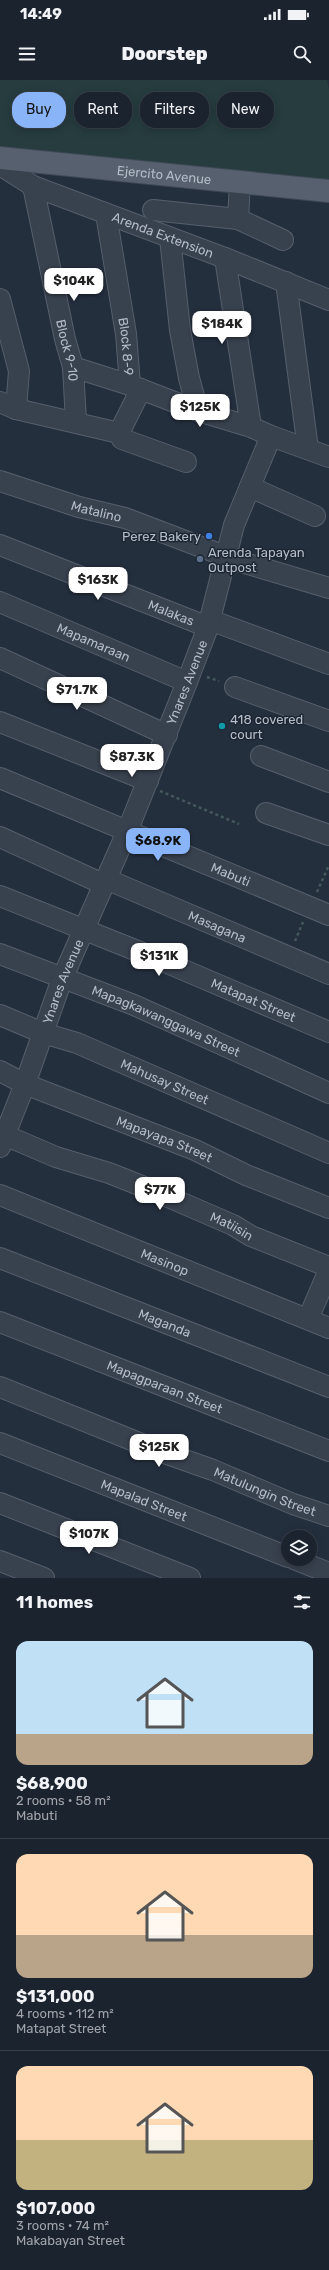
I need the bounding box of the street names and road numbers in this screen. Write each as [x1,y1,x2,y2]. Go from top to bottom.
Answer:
street label: Ejercito Avenue [116,162,212,187]
street label: Arenda Extension [110,209,216,261]
street label: Block 8-9 [116,316,137,376]
street label: Block 9-10 [54,318,81,382]
street label: Matalino [69,497,123,524]
street label: Malakas [146,597,197,628]
street label: Mapamaraan [55,620,133,664]
street label: Ynares Avenue [163,638,210,727]
street label: Mabuti [209,859,253,889]
street label: Masagana [186,907,248,945]
street label: Ynares Avenue [39,937,86,1026]
street label: Matapat Street [209,975,298,1024]
street label: Mapagkawanggawa Street [90,982,243,1059]
street label: Mahusay Street [119,1056,211,1107]
street label: Mapayapa Street [114,1113,215,1165]
street label: Matiisin [208,1209,256,1243]
street label: Masinop [139,1245,191,1278]
street label: Maganda [136,1306,193,1340]
street label: Mapagparaan Street [105,1357,225,1416]
street label: Matulungin Street [212,1464,318,1519]
street label: Mapalad Street [99,1476,189,1524]

